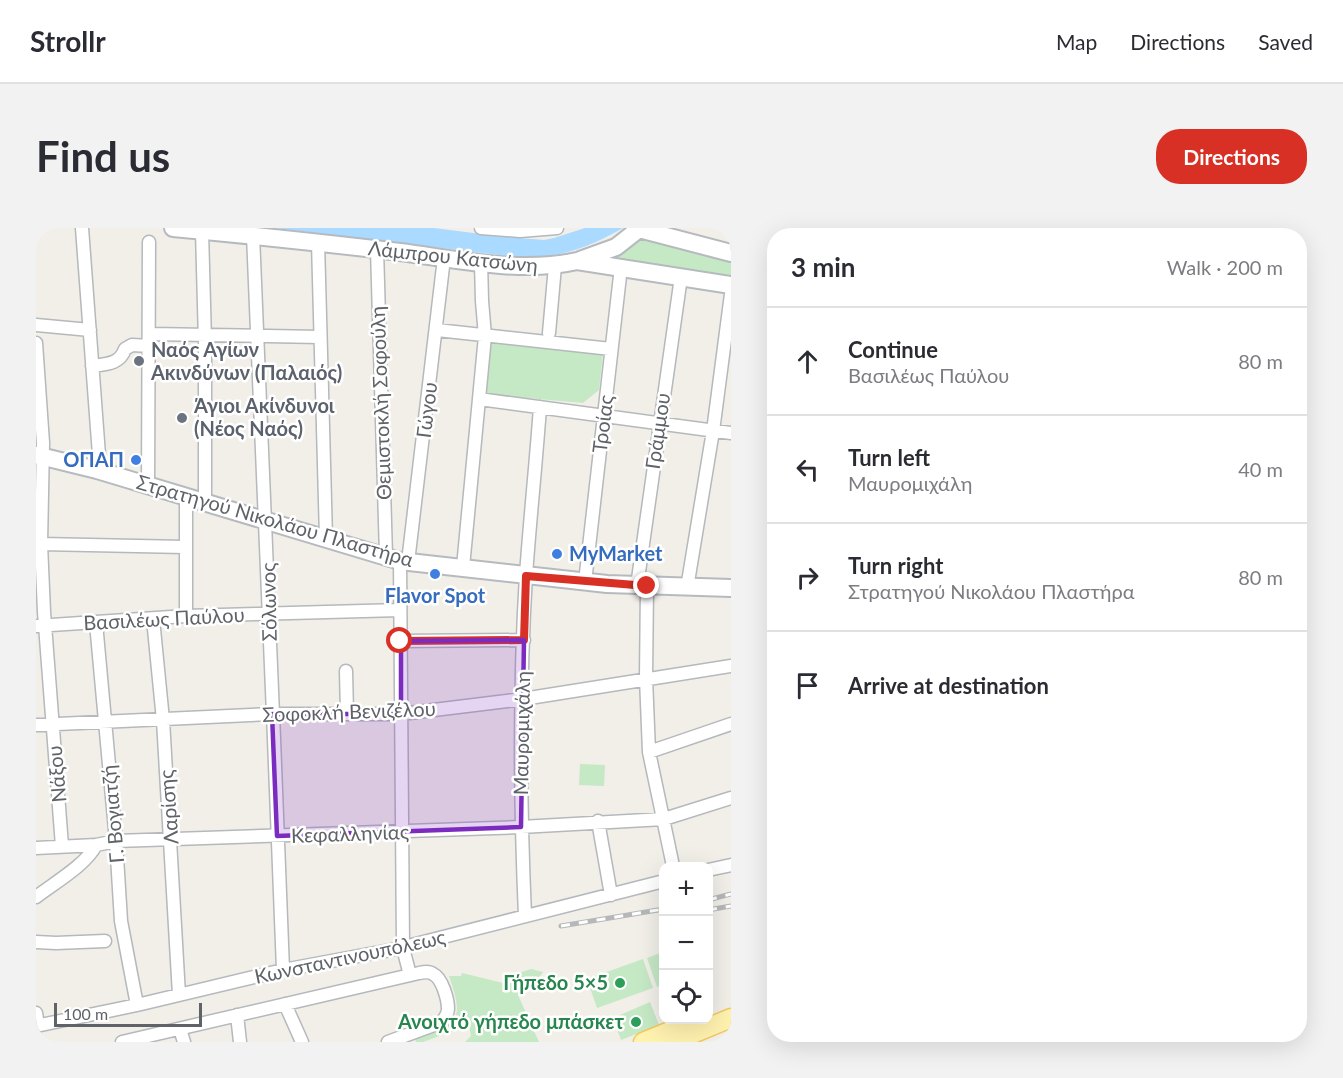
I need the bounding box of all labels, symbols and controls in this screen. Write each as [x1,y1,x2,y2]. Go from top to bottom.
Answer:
text: Strollr [30,24,106,58]
text: Map [1056,29,1097,54]
text: Directions [1130,29,1225,54]
text: Saved [1258,29,1313,54]
button: Directions [1156,129,1307,184]
text: Find us [36,131,170,181]
street label: Λάμπρου Κατσώνη [367,235,539,277]
text: 3 min [791,251,855,283]
text: Walk · 200 m [1167,255,1283,279]
street label: Θεμιστοκλή Σοφούλη [365,306,395,500]
text: Continue [848,336,938,363]
place label: Ναός Αγίων Ακινδύνων (Παλαιός) [150,337,342,384]
icon: ahead [791,345,824,378]
text: 80 m [1238,349,1283,373]
marker: Ναός Αγίων Ακινδύνων (Παλαιός) [132,354,146,368]
text: Βασιλέως Παύλου [848,363,1009,387]
street label: Γώγου [411,381,441,439]
street label: Γράμμου [640,391,674,470]
place label: Άγιοι Ακίνδυνοι (Νέος Ναός) [193,393,335,440]
street label: Τροίας [587,394,617,454]
marker: Άγιοι Ακίνδυνοι (Νέος Ναός) [175,411,189,425]
text: Turn left [848,444,930,471]
place label: ΟΠΑΠ [63,447,124,471]
marker: ΟΠΑΠ [129,453,143,467]
icon: left [791,453,824,486]
text: 40 m [1238,457,1283,481]
street label: Στρατηγού Νικολάου Πλαστήρα [134,469,416,571]
text: Μαυρομιχάλη [848,471,972,495]
place label: MyMarket [569,541,663,565]
marker: MyMarket [550,547,564,561]
text: Turn right [848,552,943,579]
icon: right [791,561,824,594]
street label: Σόλωνος [255,562,281,642]
text: 80 m [1238,565,1283,589]
marker: Flavor Spot [428,567,442,581]
route end [633,572,659,598]
text: Στρατηγού Νικολάου Πλαστήρα [848,579,1135,603]
place label: Flavor Spot [385,583,486,607]
street label: Βασιλέως Παύλου [83,602,245,634]
route start [386,627,412,653]
icon: arrive [791,669,824,702]
street label: Μαυρομιχάλη [508,671,534,795]
text: Arrive at destination [848,672,1049,699]
street label: Σοφοκλή Βενιζέλου [262,696,436,726]
street label: Νάξου [42,745,70,804]
street label: Γ. Βογιατζή [96,764,128,864]
street label: Λαρίσης [153,769,183,845]
street label: Κεφαλληνίας [291,819,409,847]
map controls [659,862,713,1024]
button: + [659,862,713,916]
button: − [659,916,713,970]
street label: Κωνσταντινουπόλεως [252,924,448,988]
place label: Γήπεδο 5×5 [503,970,608,994]
button: locate [659,970,713,1024]
marker: Γήπεδο 5×5 [613,976,627,990]
scale bar [54,1000,202,1028]
text: 100 m [63,1004,108,1023]
place label: Ανοιχτό γήπεδο μπάσκετ [397,1009,624,1033]
marker: Ανοιχτό γήπεδο μπάσκετ [629,1015,643,1029]

